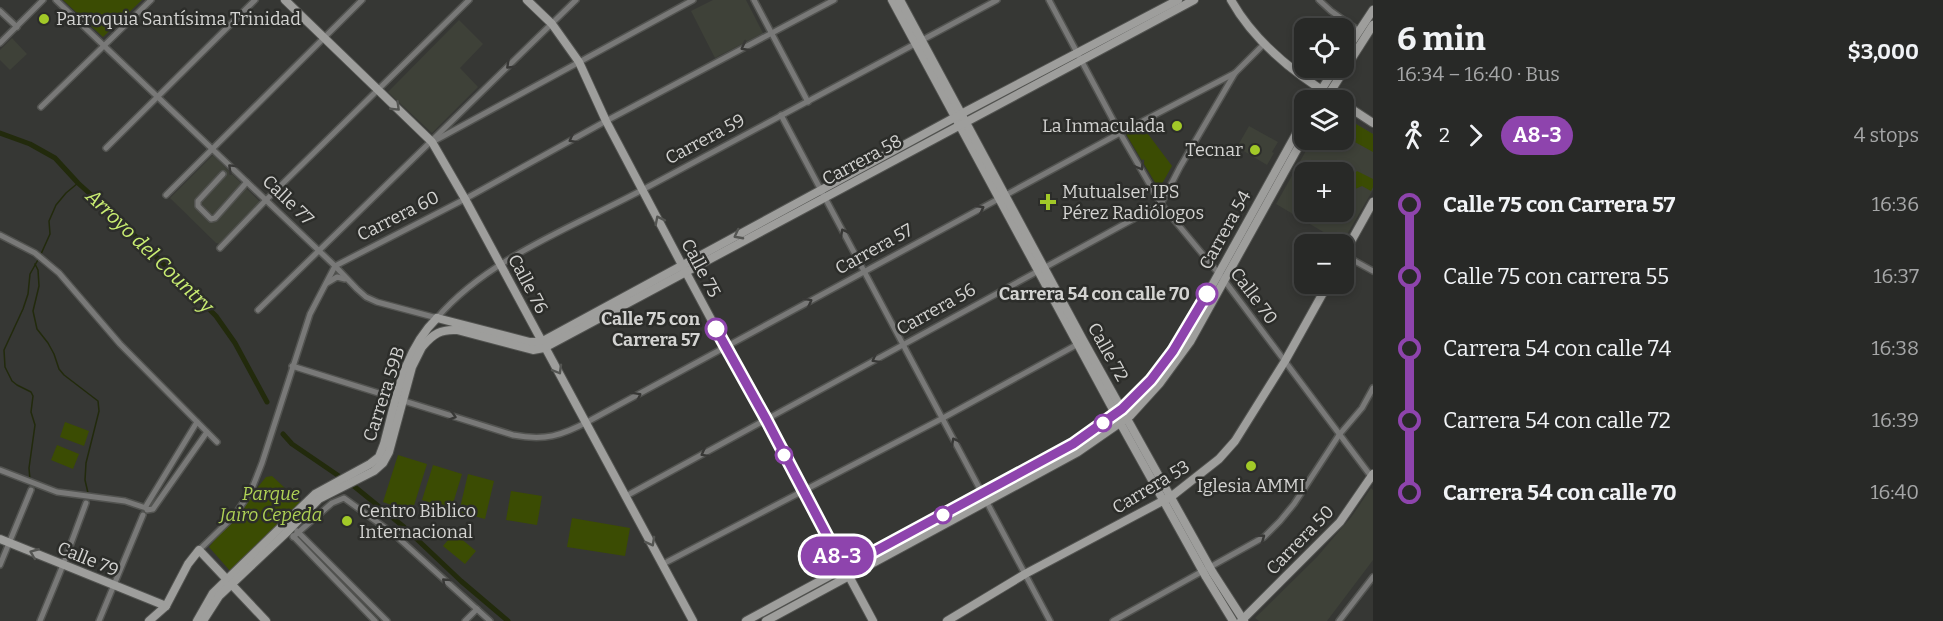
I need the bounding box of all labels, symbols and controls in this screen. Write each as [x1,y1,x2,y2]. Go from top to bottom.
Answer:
place label: Parroquia Santísima Trinidad [56,8,301,30]
marker: Parroquia Santísima Trinidad [37,12,51,26]
map controls [1294,18,1354,294]
button: locate [1294,18,1354,78]
text: 6 min [1397,19,1486,59]
text: $3,000 [1848,38,1919,65]
one-way arrow [741,40,751,51]
one-way arrow [506,57,517,68]
text: 16:34 – 16:40 · Bus [1397,62,1560,86]
button: layers [1294,90,1354,150]
one-way arrow [389,100,400,111]
street label: Carrera 59 [661,109,749,169]
place label: La Inmaculada [1042,115,1165,137]
marker: La Inmaculada [1170,119,1184,133]
icon: walk [1397,119,1430,152]
icon: forward [1459,119,1492,152]
text: A8-3 [1513,122,1561,148]
text: 2 [1439,123,1450,147]
text: 4 stops [1854,123,1919,147]
street label: Carrera 58 [818,130,906,190]
one-way arrow [569,132,579,143]
place label: Tecnar [1185,139,1243,161]
marker: Tecnar [1248,143,1262,157]
one-way arrow [1132,160,1144,170]
button: + [1294,162,1354,222]
one-way arrow [229,164,240,175]
street label: Calle 77 [258,170,318,230]
place label: Mutualser IPS Pérez Radiólogos [1062,181,1204,224]
water label: Arroyo del Country [80,183,220,319]
street label: Carrera 60 [353,186,443,246]
street label: Carrera 54 [1194,186,1256,273]
text: Calle 75 con Carrera 57 [1443,191,1675,218]
text: 16:36 [1872,192,1919,216]
marker: Mutualser IPS Pérez Radiólogos [1039,193,1057,211]
one-way arrow [973,205,984,216]
one-way arrow [655,216,666,227]
street label: Carrera 57 [831,219,917,279]
one-way arrow [733,228,744,239]
one-way arrow [840,228,851,239]
button: − [1294,234,1354,294]
street label: Calle 75 [676,235,726,301]
street label: Calle 76 [503,250,553,318]
street label: Calle 70 [1226,263,1282,329]
text: Calle 75 con carrera 55 [1443,263,1669,290]
text: 16:37 [1873,264,1919,288]
street label: Carrera 56 [893,278,979,340]
place label: Carrera 54 con calle 70 [999,283,1190,305]
marker: Carrera 54 con calle 70 [1196,283,1218,305]
one-way arrow [802,298,813,309]
place label: Calle 75 con Carrera 57 [601,308,700,351]
marker: Calle 75 con Carrera 57 [705,318,727,340]
street label: Calle 72 [1083,319,1133,385]
text: Carrera 54 con calle 74 [1443,335,1671,362]
text: 16:38 [1872,336,1919,360]
street label: Carrera 59B [358,344,410,444]
one-way arrow [872,352,882,363]
one-way arrow [550,364,562,374]
one-way arrow [631,392,641,403]
text: Carrera 54 con calle 72 [1443,407,1671,434]
text: 16:39 [1872,408,1919,432]
one-way arrow [446,409,457,421]
unlabelled marker [1094,414,1112,432]
one-way arrow [951,438,962,448]
one-way arrow [701,446,711,457]
unlabelled marker [775,446,793,464]
street label: Carrera 53 [1108,455,1194,519]
marker: Iglesia AMMI [1244,459,1258,473]
place label: Iglesia AMMI [1197,475,1305,497]
text: Carrera 54 con calle 70 [1443,479,1677,506]
text: 16:40 [1870,480,1919,504]
park label: Parque Jairo Cepeda [218,483,322,526]
place label: Centro Biblico Internacional [359,500,476,543]
street label: Carrera 50 [1261,501,1339,579]
unlabelled marker [934,506,952,524]
marker: Centro Biblico Internacional [340,514,354,528]
one-way arrow [1254,534,1265,545]
one-way arrow [644,535,655,546]
line badge: A8-3 [795,536,879,576]
street label: Calle 79 [54,537,122,581]
text: A8-3 [813,543,861,569]
one-way arrow [29,548,40,560]
one-way arrow [442,578,453,589]

